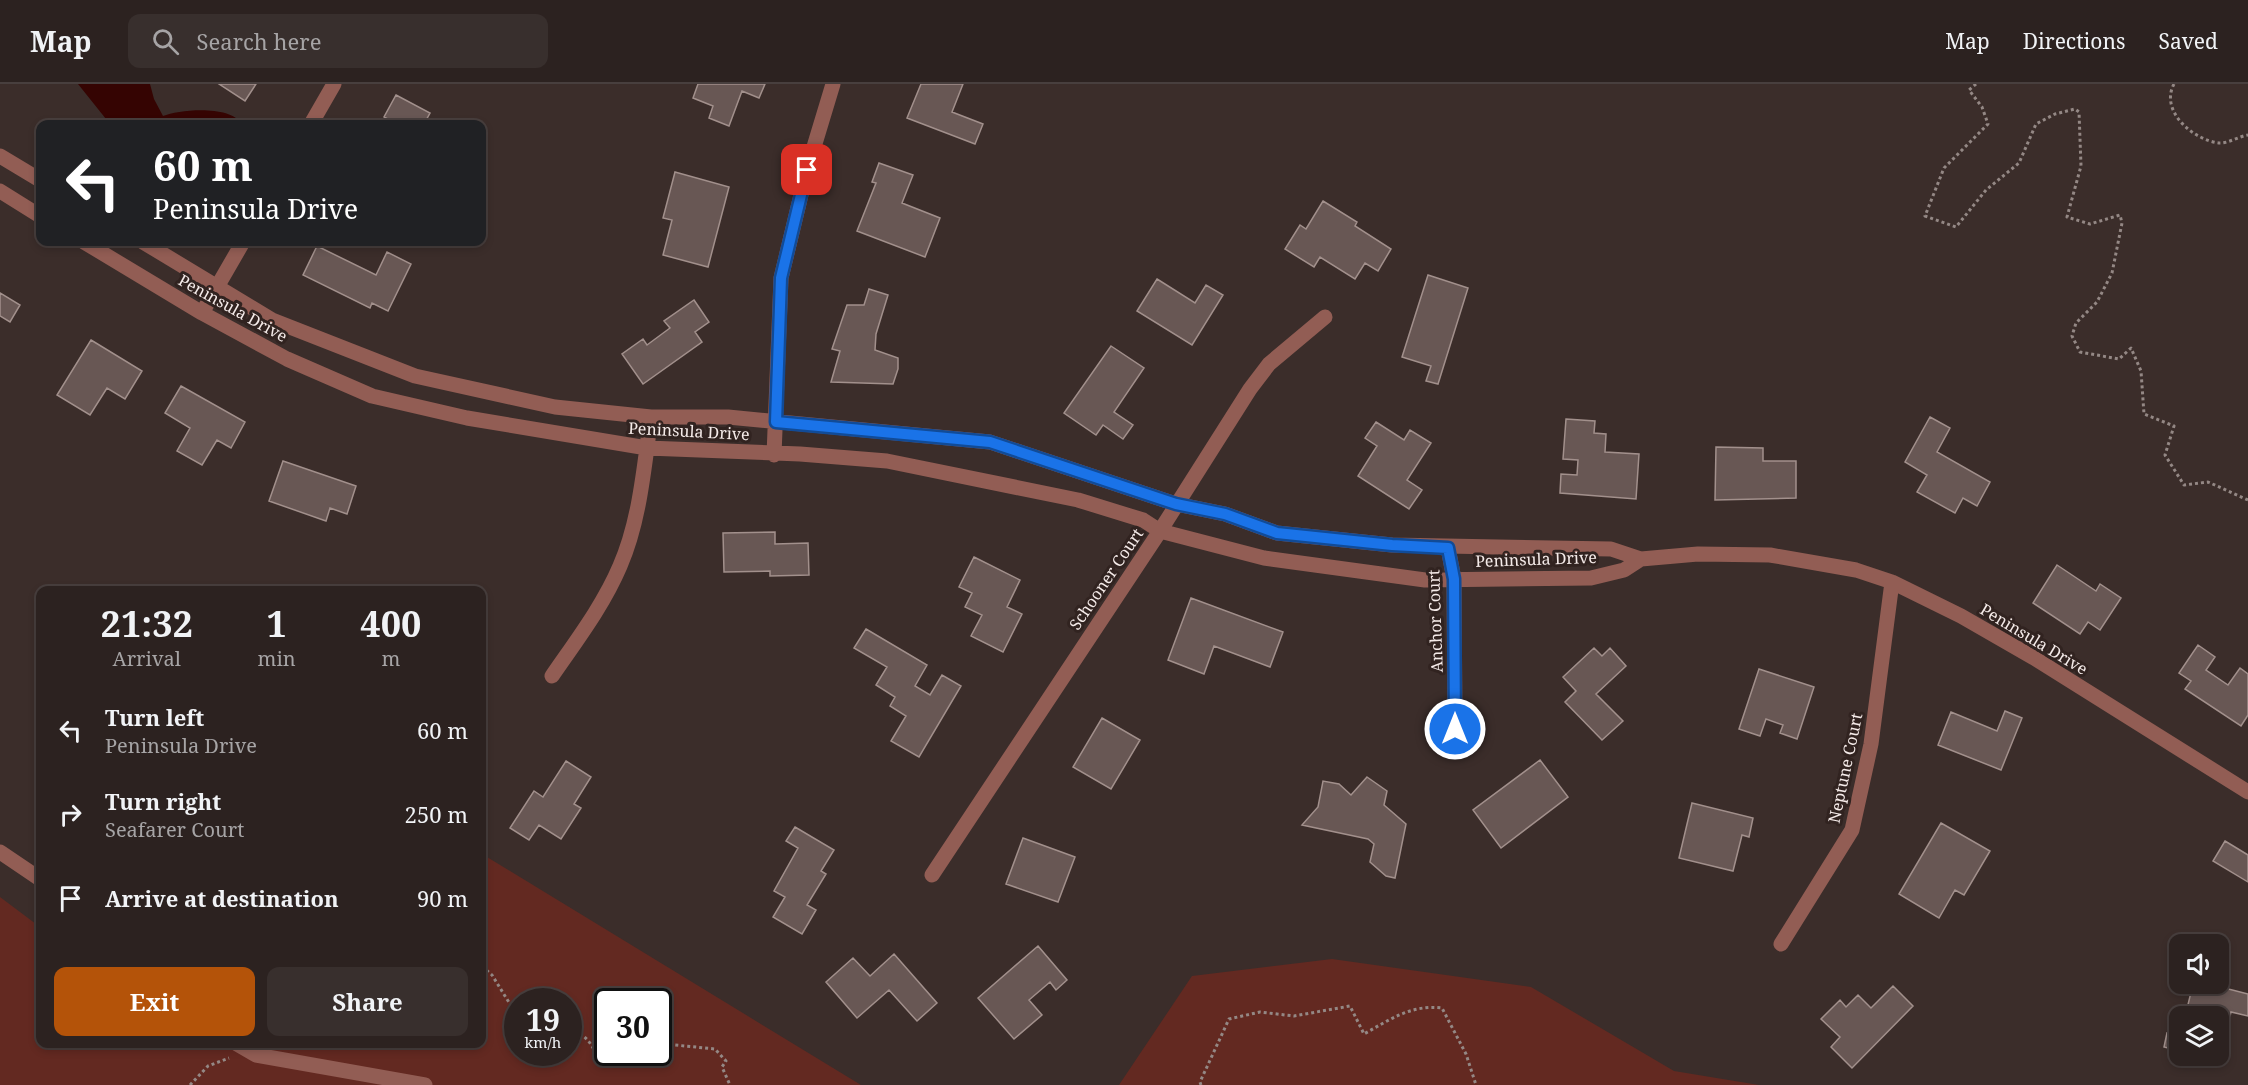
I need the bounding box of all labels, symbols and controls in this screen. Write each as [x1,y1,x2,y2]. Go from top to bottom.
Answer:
search box [128,14,548,68]
text: Map [30,22,92,60]
icon: search [149,25,182,58]
text: Search here [197,26,321,56]
text: Map [1945,27,1990,55]
text: Directions [2023,27,2125,55]
text: Saved [2158,27,2218,55]
text: 60 m [153,136,253,193]
icon: left [54,144,132,222]
pin [781,144,832,195]
icon: arrive [790,153,823,186]
text: Peninsula Drive [153,190,358,227]
street label: Peninsula Drive [174,269,292,347]
street label: Peninsula Drive [628,417,750,445]
street label: Schooner Court [1064,524,1148,634]
street label: Peninsula Drive [1475,546,1597,572]
street label: Anchor Court [1422,569,1448,673]
street label: Peninsula Drive [1976,598,2092,680]
text: 21:32 [101,599,193,648]
text: 1 [266,599,287,648]
text: 400 [360,599,421,648]
text: Arrival [113,645,181,672]
text: min [258,645,296,672]
text: m [381,645,400,672]
position arrow [1423,697,1487,761]
text: Turn left [105,702,204,732]
street label: Neptune Court [1823,711,1867,825]
icon: left [54,714,87,747]
text: 60 m [417,715,468,745]
text: Peninsula Drive [105,732,257,759]
text: Turn right [105,786,221,816]
icon: right [54,798,87,831]
text: 250 m [405,799,468,829]
text: Seafarer Court [105,816,244,843]
icon: arrive [54,882,87,915]
text: Arrive at destination [105,883,339,913]
text: 90 m [417,883,468,913]
map controls [2169,934,2229,1066]
button: sound [2169,934,2229,994]
button: Exit [54,967,255,1036]
button: Share [267,967,468,1036]
speed limit sign: 30 [594,988,672,1066]
text: 19 [526,999,560,1040]
button: layers [2169,1006,2229,1066]
text: km/h [525,1032,561,1052]

